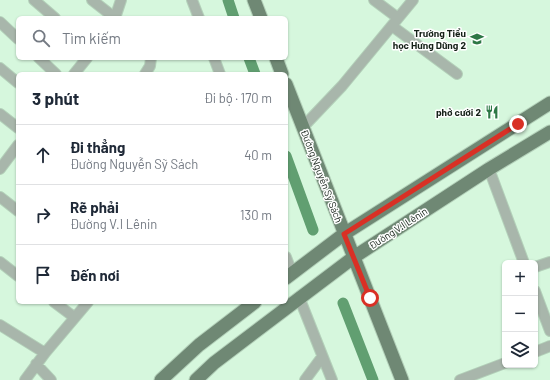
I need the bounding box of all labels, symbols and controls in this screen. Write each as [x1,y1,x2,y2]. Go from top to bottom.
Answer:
search box [16,16,288,60]
icon: search [30,27,52,49]
place label: Trường Tiểu học Hưng Dũng 2 [393,27,466,51]
text: Tìm kiếm [62,29,121,47]
school or university icon: Trường Tiểu học Hưng Dũng 2 [469,31,485,47]
text: 3 phút [32,88,79,108]
text: Đi bộ · 170 m [204,90,272,106]
restaurant icon: phở cười 2 [484,104,500,120]
place label: phở cười 2 [436,106,481,118]
route end [509,115,527,133]
street label: Đường Nguyễn Sỹ Sách [299,128,345,224]
text: Đi thẳng [70,138,125,156]
icon: ahead [32,144,54,166]
text: 40 m [244,147,272,163]
text: Đường Nguyễn Sỹ Sách [70,156,198,172]
text: Rẽ phải [70,198,119,216]
icon: right [32,204,54,226]
street label: Đường V.I Lênin [367,205,429,251]
text: 130 m [240,207,272,223]
text: Đường V.I Lênin [70,216,157,232]
map controls [502,260,538,368]
button: + [502,260,538,296]
icon: arrive [32,264,54,286]
text: Đến nơi [70,266,120,284]
route start [361,289,379,307]
button: − [502,296,538,332]
button: layers [502,332,538,368]

